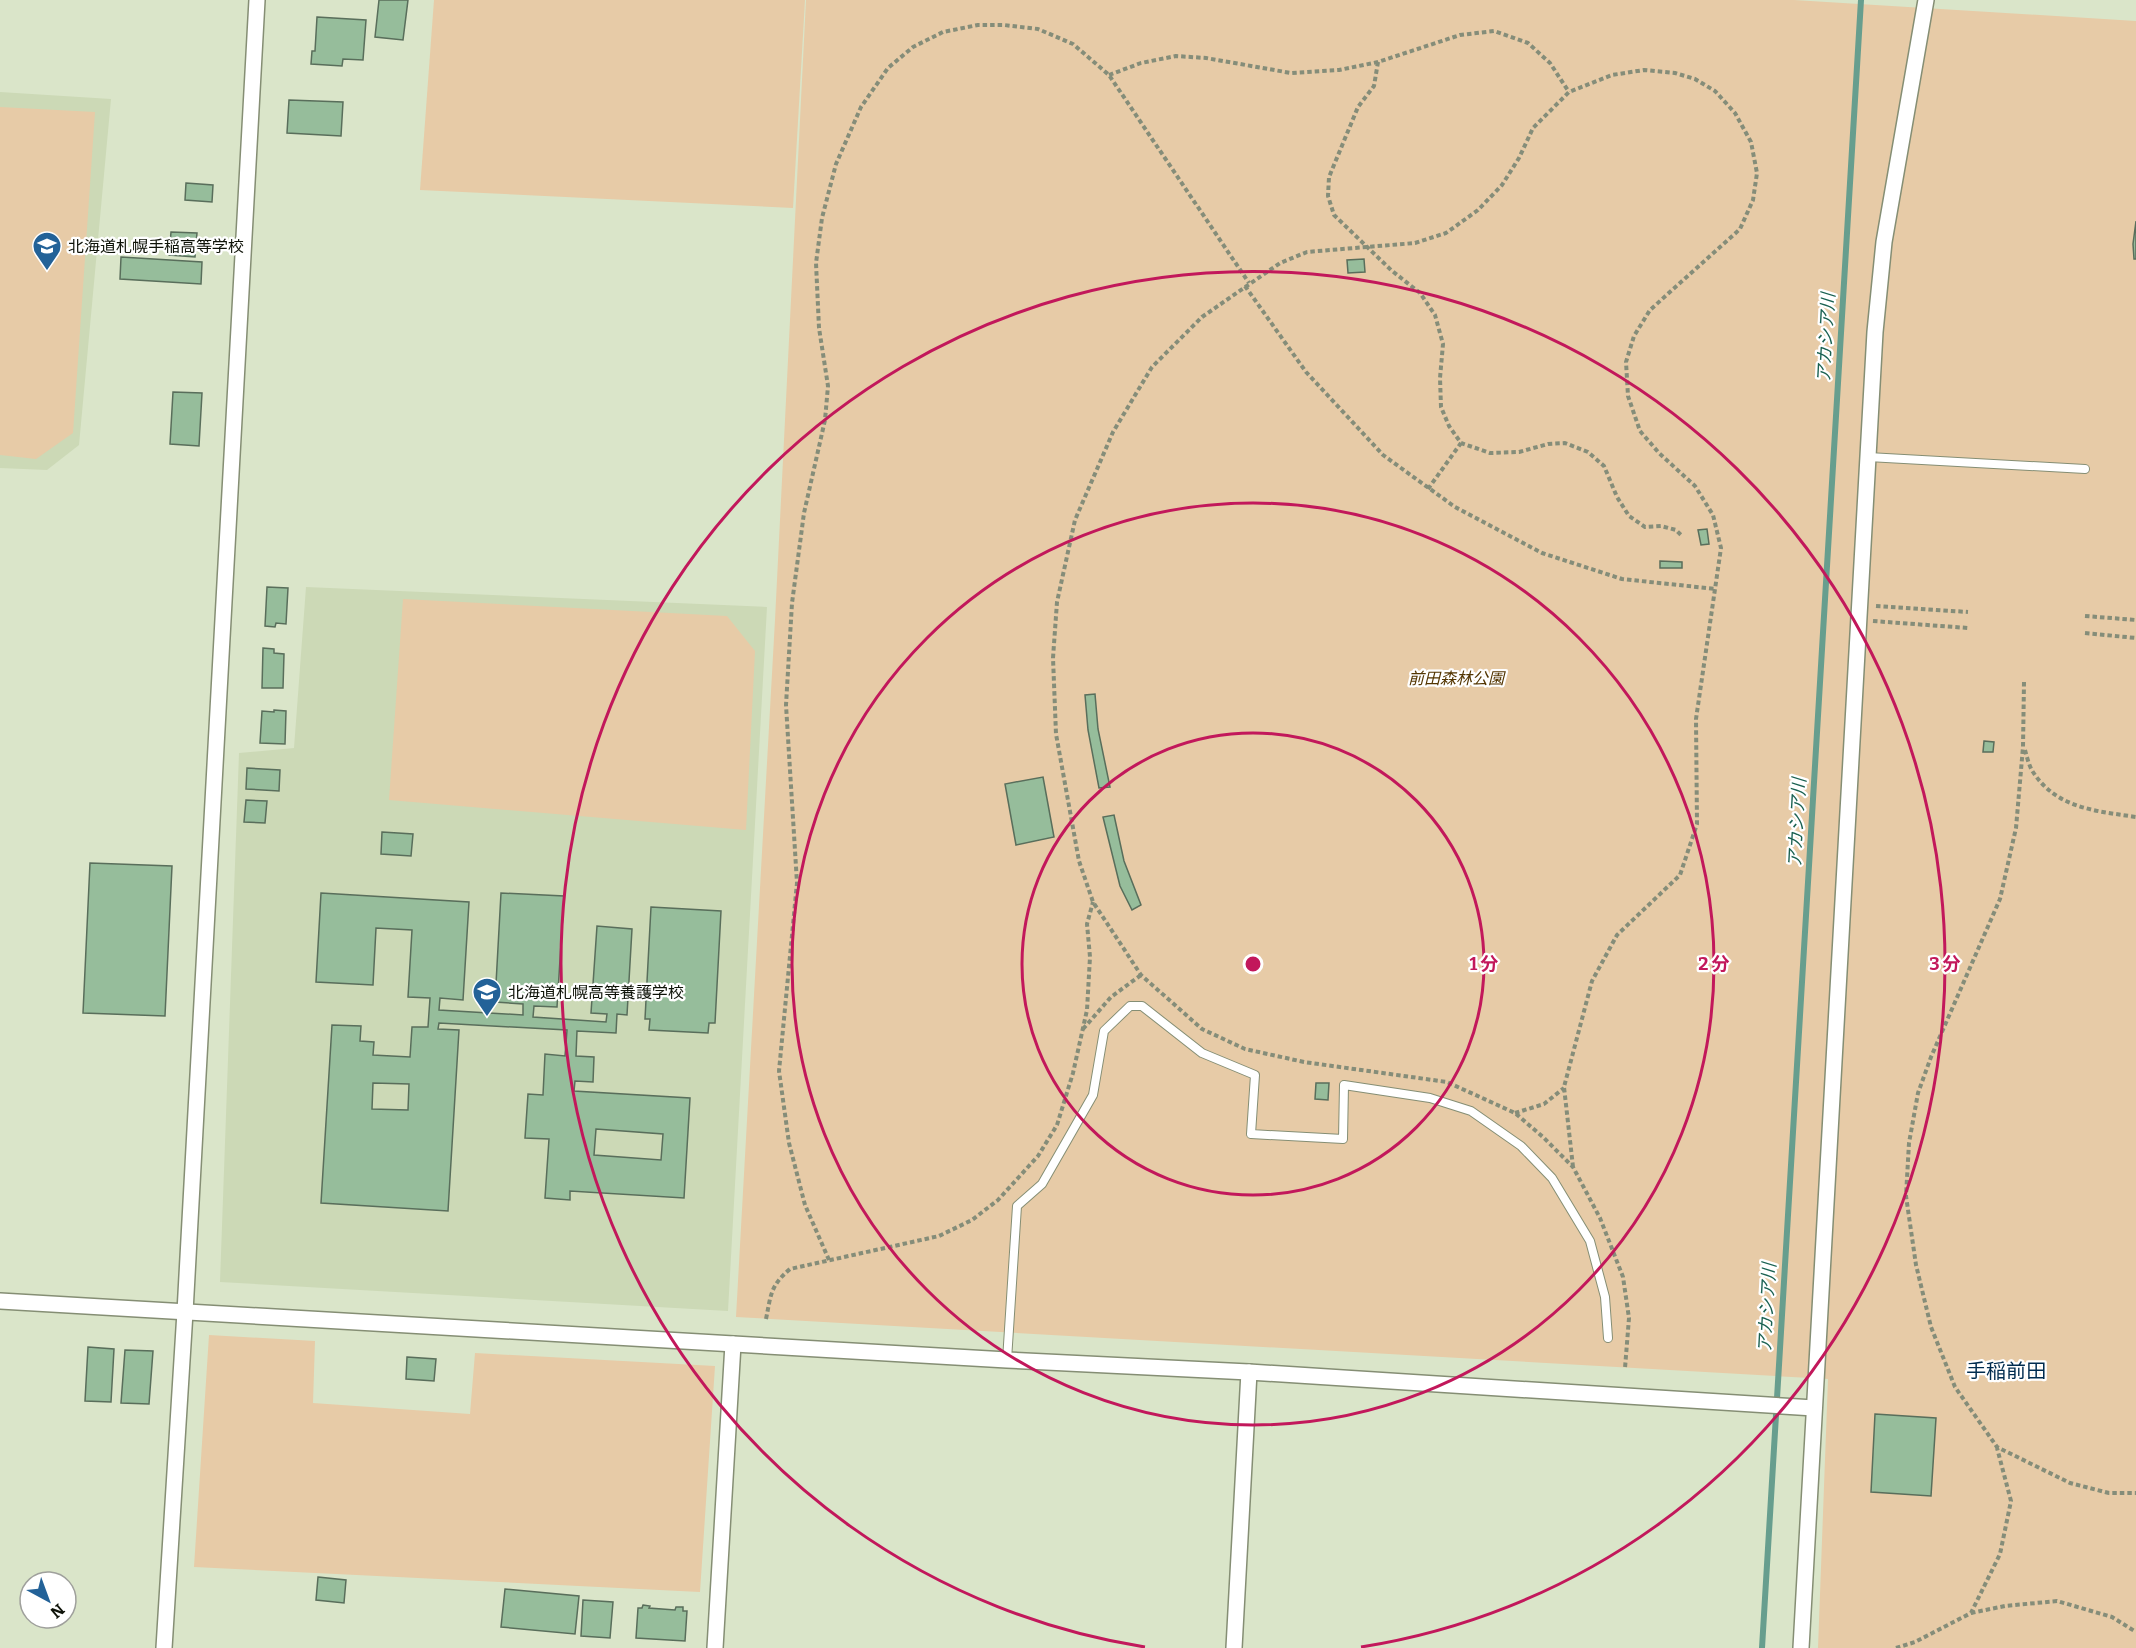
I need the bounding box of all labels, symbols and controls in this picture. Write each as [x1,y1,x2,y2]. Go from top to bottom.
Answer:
school or university icon: 北海道札幌手稲高等学校 [31,230,63,272]
place label: 北海道札幌手稲高等学校 [68,237,244,256]
water label: アカシア川 [1813,290,1839,384]
park label: 前田森林公園 [1408,669,1506,688]
water label: アカシア川 [1784,775,1810,869]
text: 1 分 [1469,953,1499,975]
text: 2 分 [1698,953,1730,975]
text: 3 分 [1929,953,1961,975]
centre of rings [1243,954,1263,974]
school or university icon: 北海道札幌高等養護学校 [471,976,503,1018]
place label: 北海道札幌高等養護学校 [508,983,684,1002]
water label: アカシア川 [1754,1260,1780,1354]
district label: 手稲前田 [1966,1359,2046,1383]
north arrow [18,1570,78,1630]
text: N [47,1600,68,1622]

